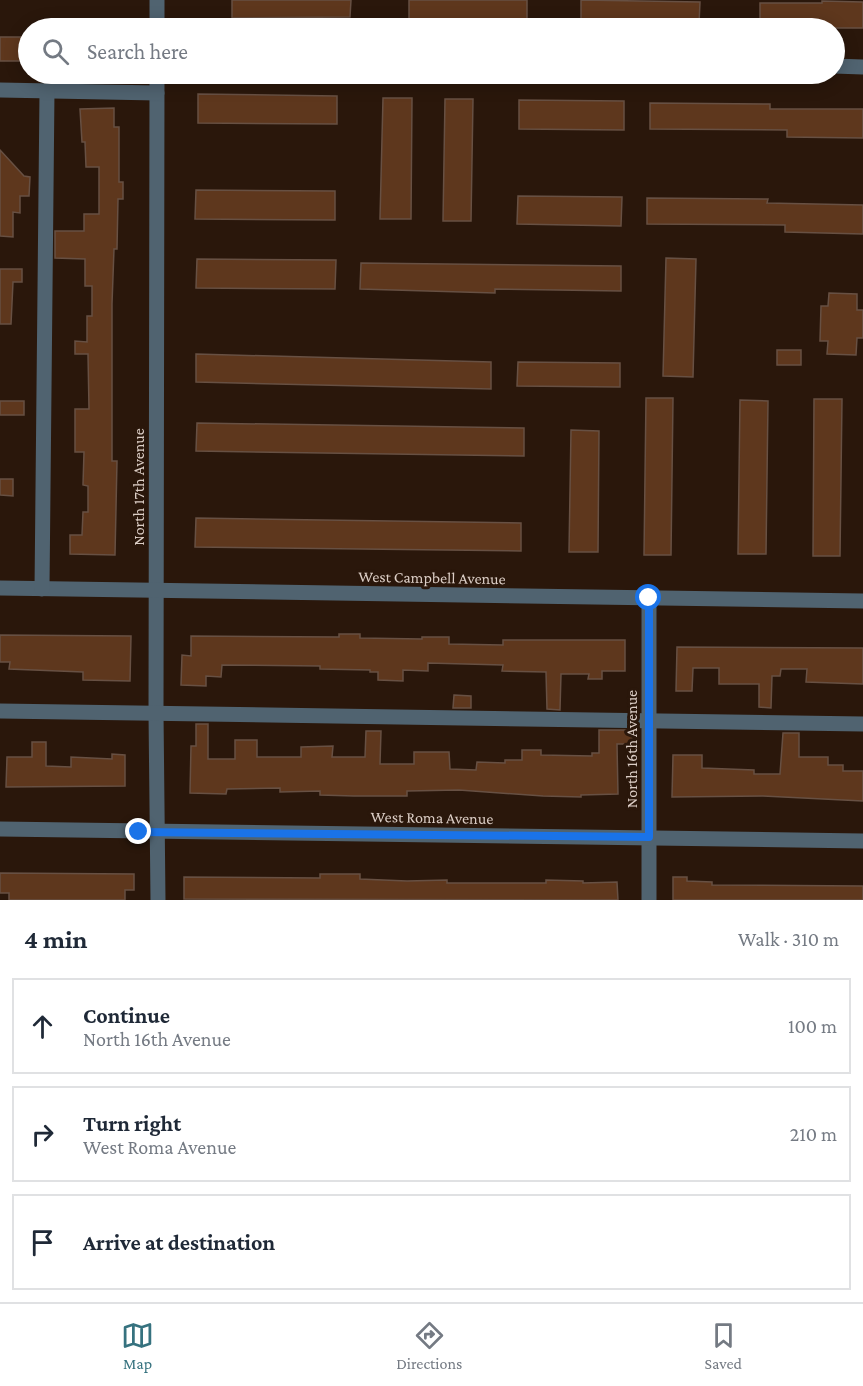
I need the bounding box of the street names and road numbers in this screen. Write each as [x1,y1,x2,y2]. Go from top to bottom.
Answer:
street label: North 17th Avenue [130,428,147,546]
street label: West Campbell Avenue [358,568,506,588]
street label: North 16th Avenue [623,690,640,808]
street label: West Roma Avenue [371,808,493,827]

